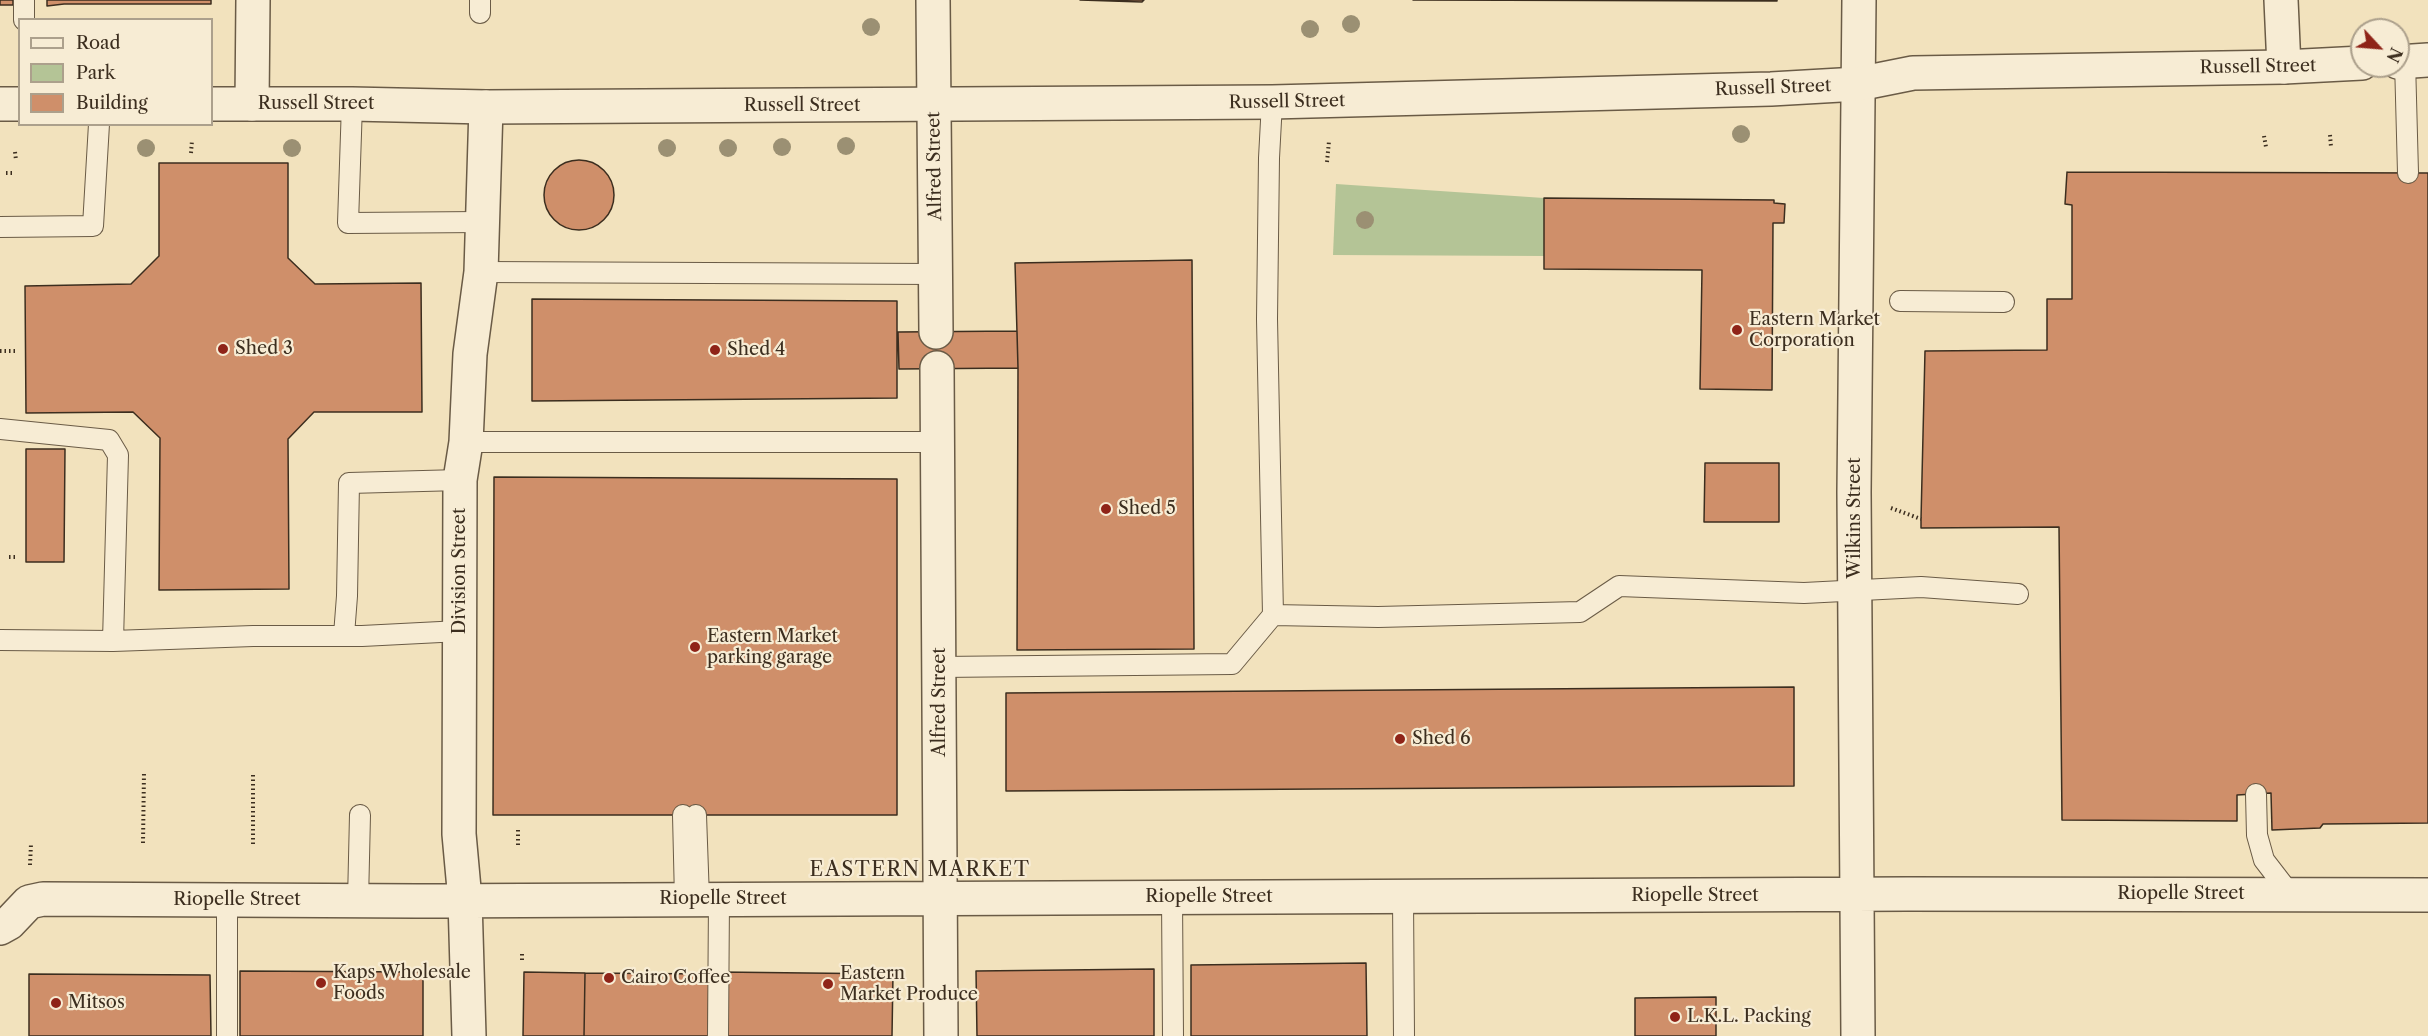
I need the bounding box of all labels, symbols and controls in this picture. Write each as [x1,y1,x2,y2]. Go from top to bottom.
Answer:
legend [18,18,213,126]
north arrow [2350,18,2410,78]
text: Road [76,32,121,54]
text: N [2382,44,2406,66]
street label: Russell Street [2200,55,2316,79]
text: Park [76,62,115,84]
street label: Russell Street [1714,75,1832,101]
street label: Russell Street [1229,90,1345,114]
text: Building [76,92,148,114]
street label: Russell Street [258,93,374,115]
street label: Russell Street [744,95,860,117]
street label: Alfred Street [923,111,947,221]
place label: Eastern Market Corporation [1749,309,1880,352]
marker: Eastern Market Corporation [1730,323,1744,337]
place label: Shed 3 [235,338,293,360]
place label: Shed 4 [727,339,785,361]
marker: Shed 3 [216,342,230,356]
marker: Shed 4 [708,343,722,357]
street label: Wilkins Street [1844,457,1866,579]
place label: Shed 5 [1118,498,1176,520]
marker: Shed 5 [1099,502,1113,516]
street label: Division Street [449,508,471,634]
place label: Eastern Market parking garage [707,626,838,668]
marker: Eastern Market parking garage [688,640,702,654]
street label: Alfred Street [929,647,951,757]
place label: Shed 6 [1412,728,1470,750]
marker: Shed 6 [1393,732,1407,746]
district label: EASTERN MARKET [810,858,1030,882]
street label: Riopelle Street [2117,883,2245,905]
street label: Riopelle Street [1631,885,1759,907]
street label: Riopelle Street [1145,886,1273,908]
street label: Riopelle Street [659,888,787,910]
street label: Riopelle Street [173,889,301,911]
place label: Kaps Wholesale Foods [333,962,471,1004]
place label: Eastern Market Produce [840,963,978,1006]
place label: Cairo Coffee [621,967,730,989]
marker: Cairo Coffee [602,971,616,985]
marker: Kaps Wholesale Foods [314,976,328,990]
marker: Eastern Market Produce [821,977,835,991]
place label: Mitsos [68,992,125,1014]
marker: Mitsos [49,996,63,1010]
place label: L.K.L. Packing [1687,1006,1811,1028]
marker: L.K.L. Packing [1668,1010,1682,1024]

